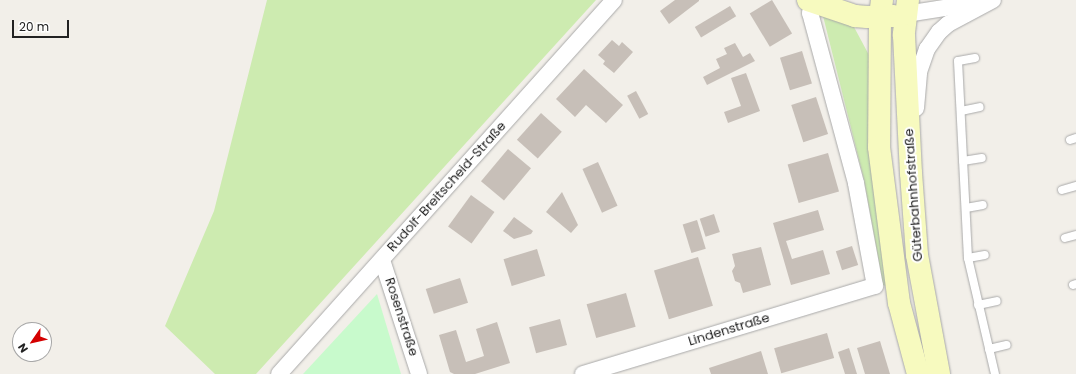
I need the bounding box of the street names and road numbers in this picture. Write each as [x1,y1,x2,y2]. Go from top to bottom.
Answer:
street label: Rudolf-Breitscheid-Straße [384,119,510,255]
street label: Güterbahnhofstraße [902,128,926,262]
street label: Rosenstraße [381,276,421,358]
street label: Lindenstraße [686,310,772,350]

